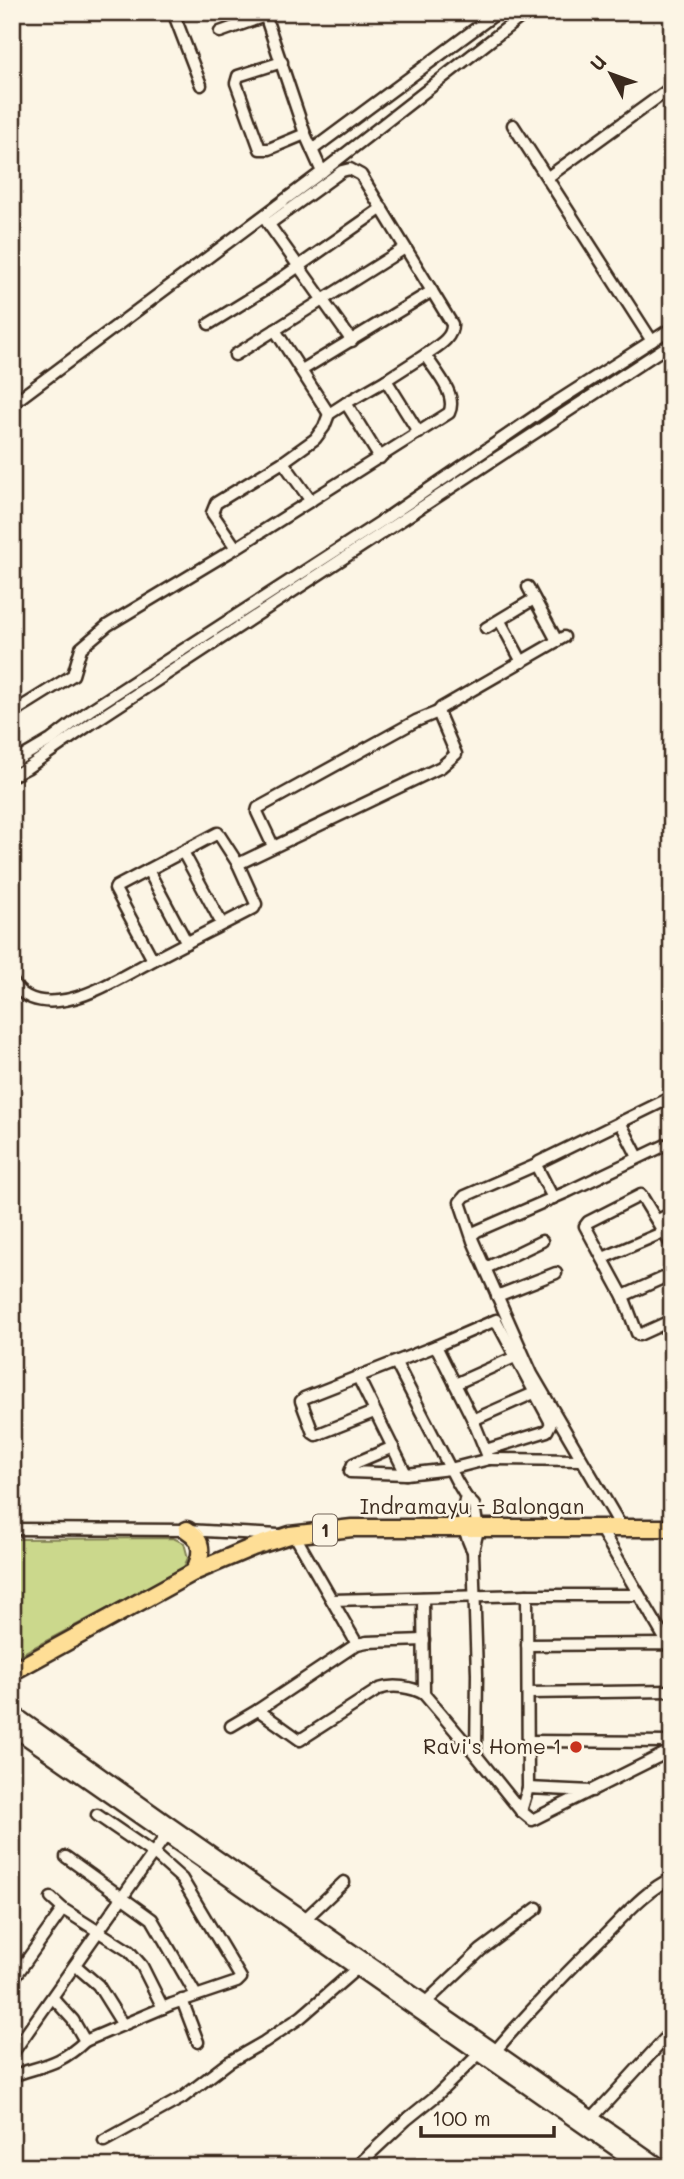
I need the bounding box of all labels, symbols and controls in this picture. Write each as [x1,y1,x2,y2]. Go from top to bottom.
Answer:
north arrow [576,38,646,108]
text: U [584,49,612,76]
street label: Indramayu - Balongan [360,1492,584,1519]
road number: 1 [313,1514,337,1546]
place label: Ravi's Home 1 [423,1732,562,1759]
marker: Ravi's Home 1 [568,1739,584,1755]
scale bar [421,2095,554,2139]
text: 100 m [432,2104,491,2131]

